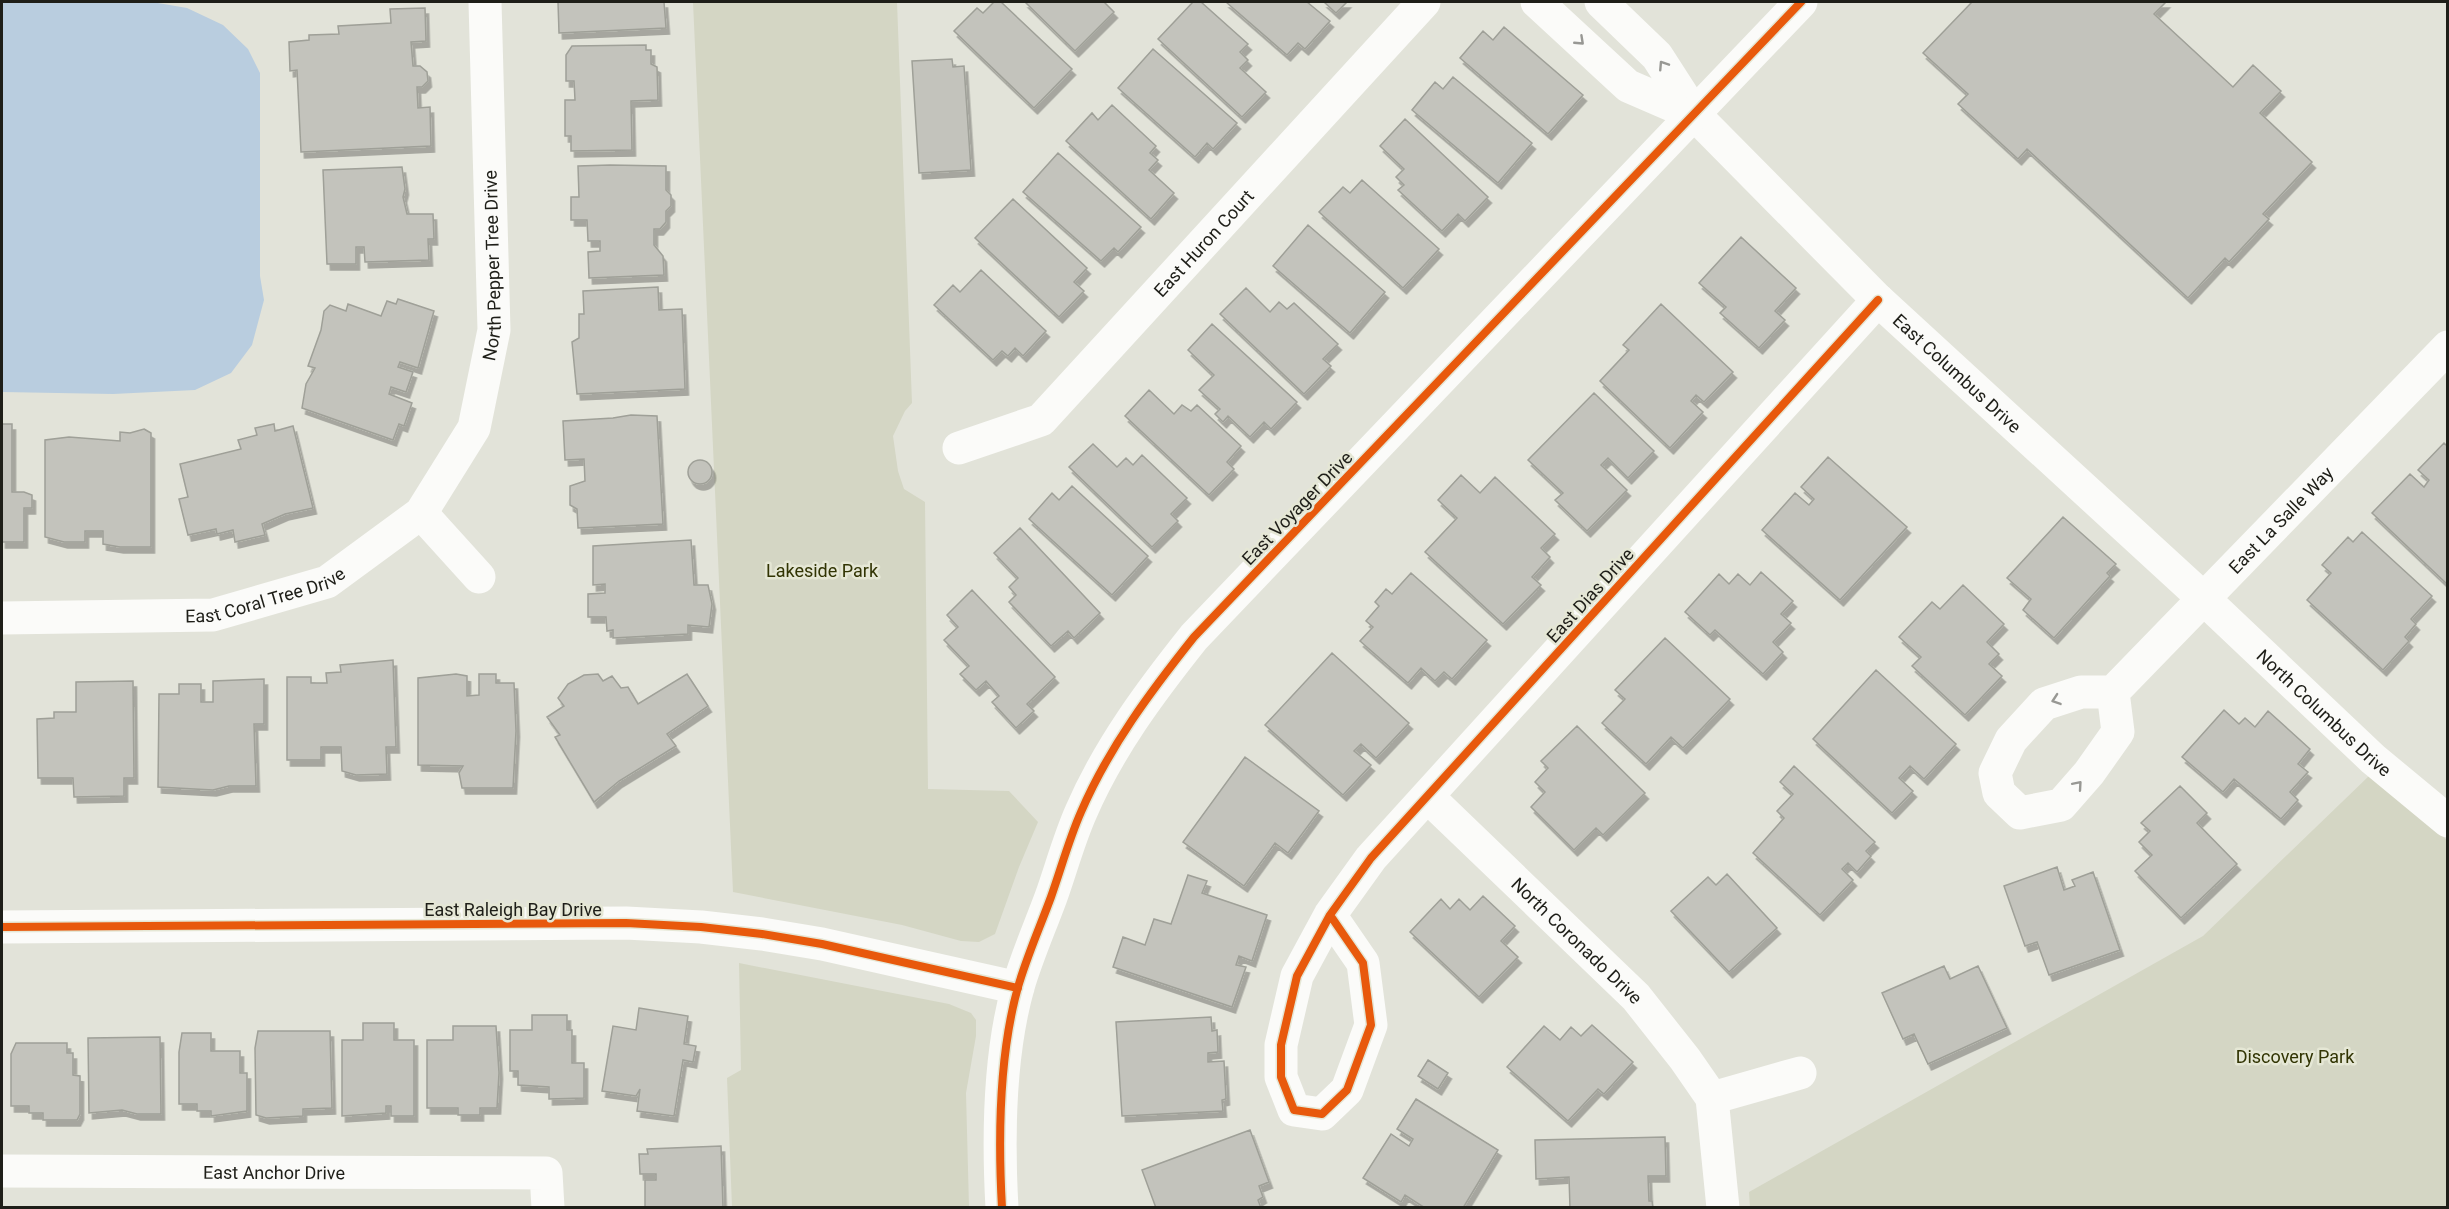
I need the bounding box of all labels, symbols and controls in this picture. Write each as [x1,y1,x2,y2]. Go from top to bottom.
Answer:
one-way arrow [1574,34,1584,45]
one-way arrow [1659,61,1670,72]
street label: North Pepper Tree Drive [478,170,505,362]
street label: East Huron Court [1149,185,1258,301]
street label: East Columbus Drive [1889,309,2026,437]
street label: East Voyager Drive [1237,447,1357,569]
street label: East La Salle Way [2224,461,2337,577]
street label: East Dias Drive [1542,543,1638,647]
park label: Lakeside Park [766,560,879,581]
street label: East Coral Tree Drive [185,562,349,626]
street label: North Columbus Drive [2253,644,2396,780]
one-way arrow [2051,693,2062,705]
one-way arrow [2071,781,2082,792]
street label: North Coronado Drive [1507,873,1647,1007]
street label: East Raleigh Bay Drive [424,899,602,920]
park label: Discovery Park [2236,1046,2355,1067]
street label: East Anchor Drive [203,1161,345,1183]

